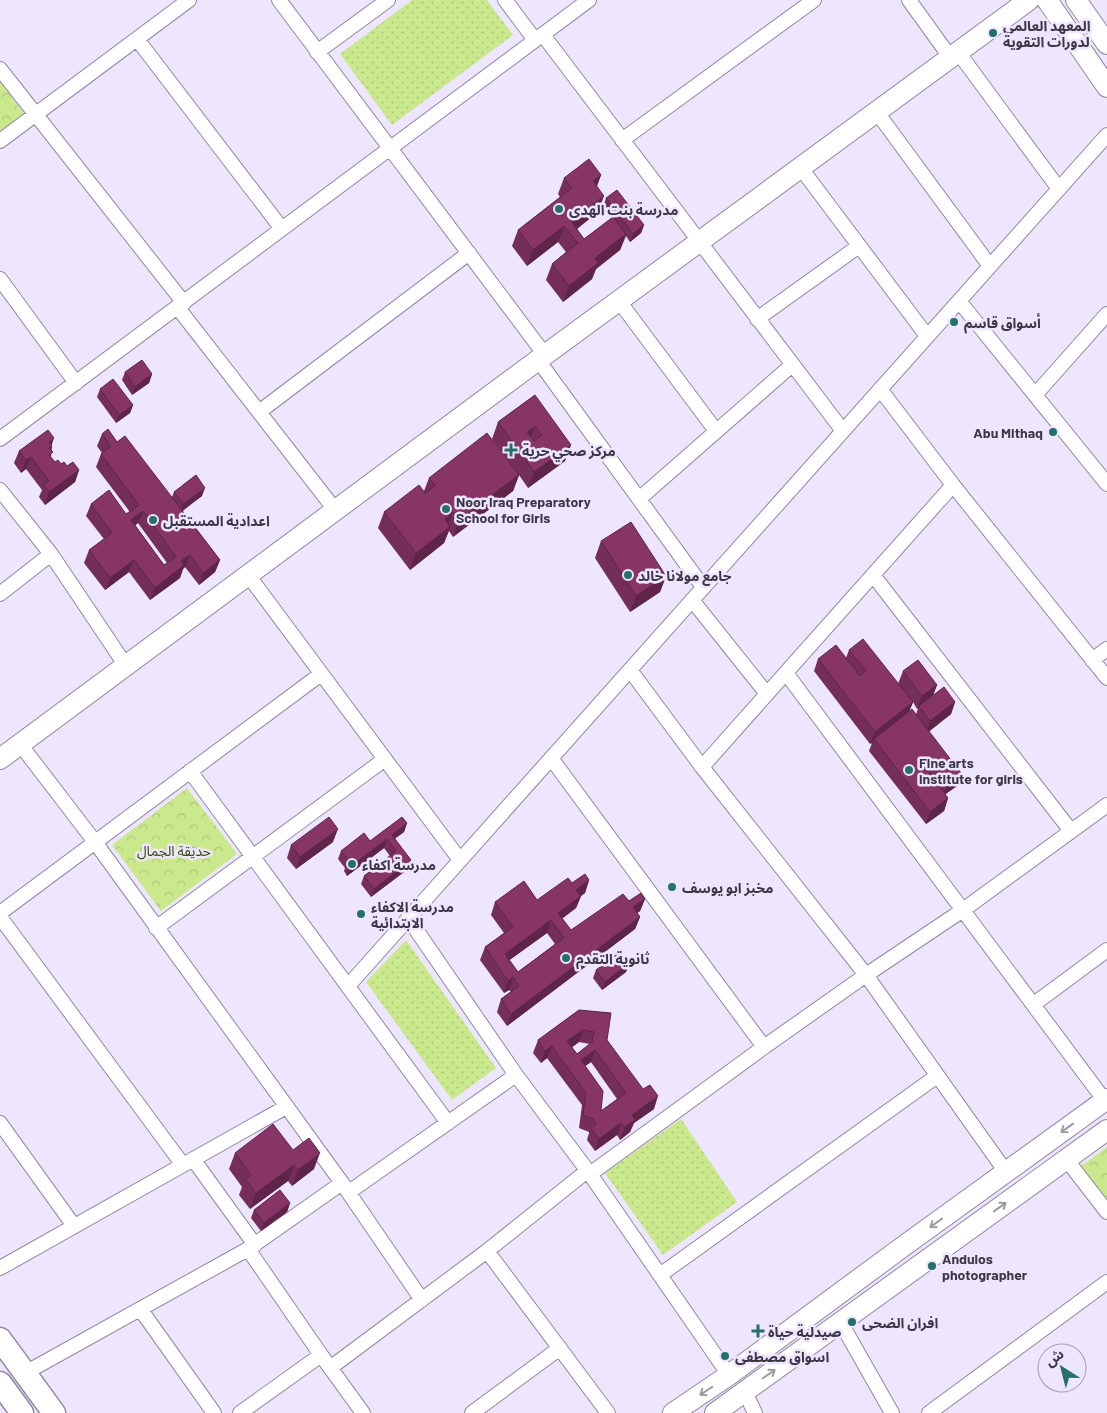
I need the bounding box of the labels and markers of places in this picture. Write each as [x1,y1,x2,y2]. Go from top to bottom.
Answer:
place label: المعهد العالمي لدورات التقوية [1003,17,1091,51]
marker: المعهد العالمي لدورات التقوية [987,27,999,39]
place label: مدرسة بنت الهدی [569,201,678,219]
marker: مدرسة بنت الهدی [553,203,565,215]
place label: أسواق قاسم [964,313,1041,334]
marker: أسواق قاسم [948,316,960,328]
place label: Abu Mithaq [973,424,1043,441]
marker: Abu Mithaq [1047,426,1059,438]
place label: مركز صحي حرية [522,442,616,462]
marker: مركز صحي حرية [504,443,518,457]
place label: Noor Iraq Preparatory School for Girls [456,493,591,526]
marker: Noor Iraq Preparatory School for Girls [440,503,452,515]
place label: اعدادية المستقبل [163,512,270,529]
marker: اعدادية المستقبل [147,514,159,526]
place label: جامع مولانا خالد [638,567,732,586]
marker: جامع مولانا خالد [622,569,634,581]
place label: Fine arts institute for girls [919,754,1023,787]
marker: Fine arts institute for girls [903,764,915,776]
place label: مدرسة اكفاء [362,856,436,874]
marker: مدرسة اكفاء [346,858,358,870]
place label: مخبز ابو يوسف [682,879,773,897]
marker: مخبز ابو يوسف [666,881,678,893]
place label: مدرسة الاكفاء الابتدائية [371,898,454,931]
marker: مدرسة الاكفاء الابتدائية [355,908,367,920]
place label: ثانوية التقدم [576,950,650,970]
marker: ثانوية التقدم [560,952,572,964]
place label: Andulos photographer [942,1250,1028,1283]
marker: Andulos photographer [926,1260,938,1272]
place label: افران الضحى [862,1314,938,1332]
marker: افران الضحى [846,1316,858,1328]
place label: صيدلية حياة [768,1323,842,1340]
marker: صيدلية حياة [752,1325,764,1337]
place label: اسواق مصطفى [735,1348,829,1365]
marker: اسواق مصطفى [719,1350,731,1362]

